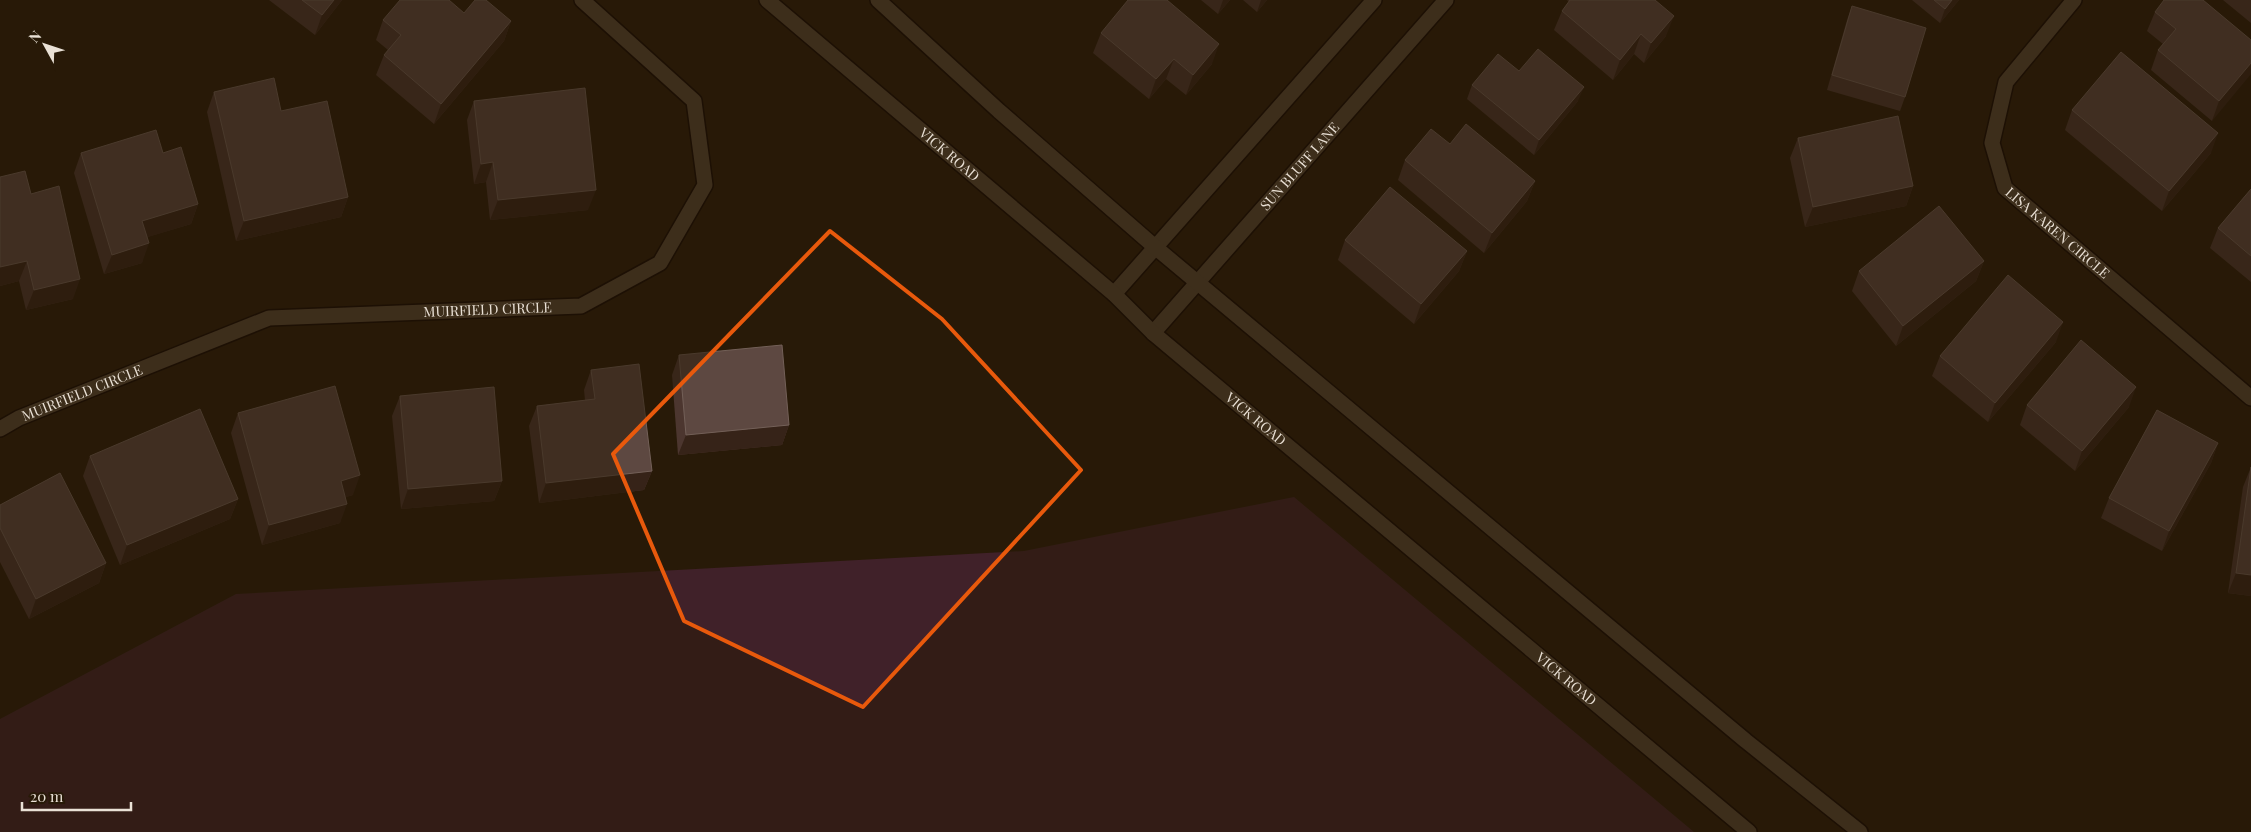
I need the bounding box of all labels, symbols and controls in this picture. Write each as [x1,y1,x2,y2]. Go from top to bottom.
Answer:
north arrow [20,20,70,70]
text: N [24,26,45,46]
street label: SUN BLUFF LANE [1255,118,1343,214]
street label: VICK ROAD [915,122,984,185]
street label: LISA KAREN CIRCLE [2002,183,2114,282]
street label: MUIRFIELD CIRCLE [423,297,552,321]
street label: MUIRFIELD CIRCLE [19,360,145,425]
street label: VICK ROAD [1221,387,1290,450]
street label: VICK ROAD [1532,647,1601,710]
scale bar [22,780,131,812]
text: 20 m [30,786,64,806]

